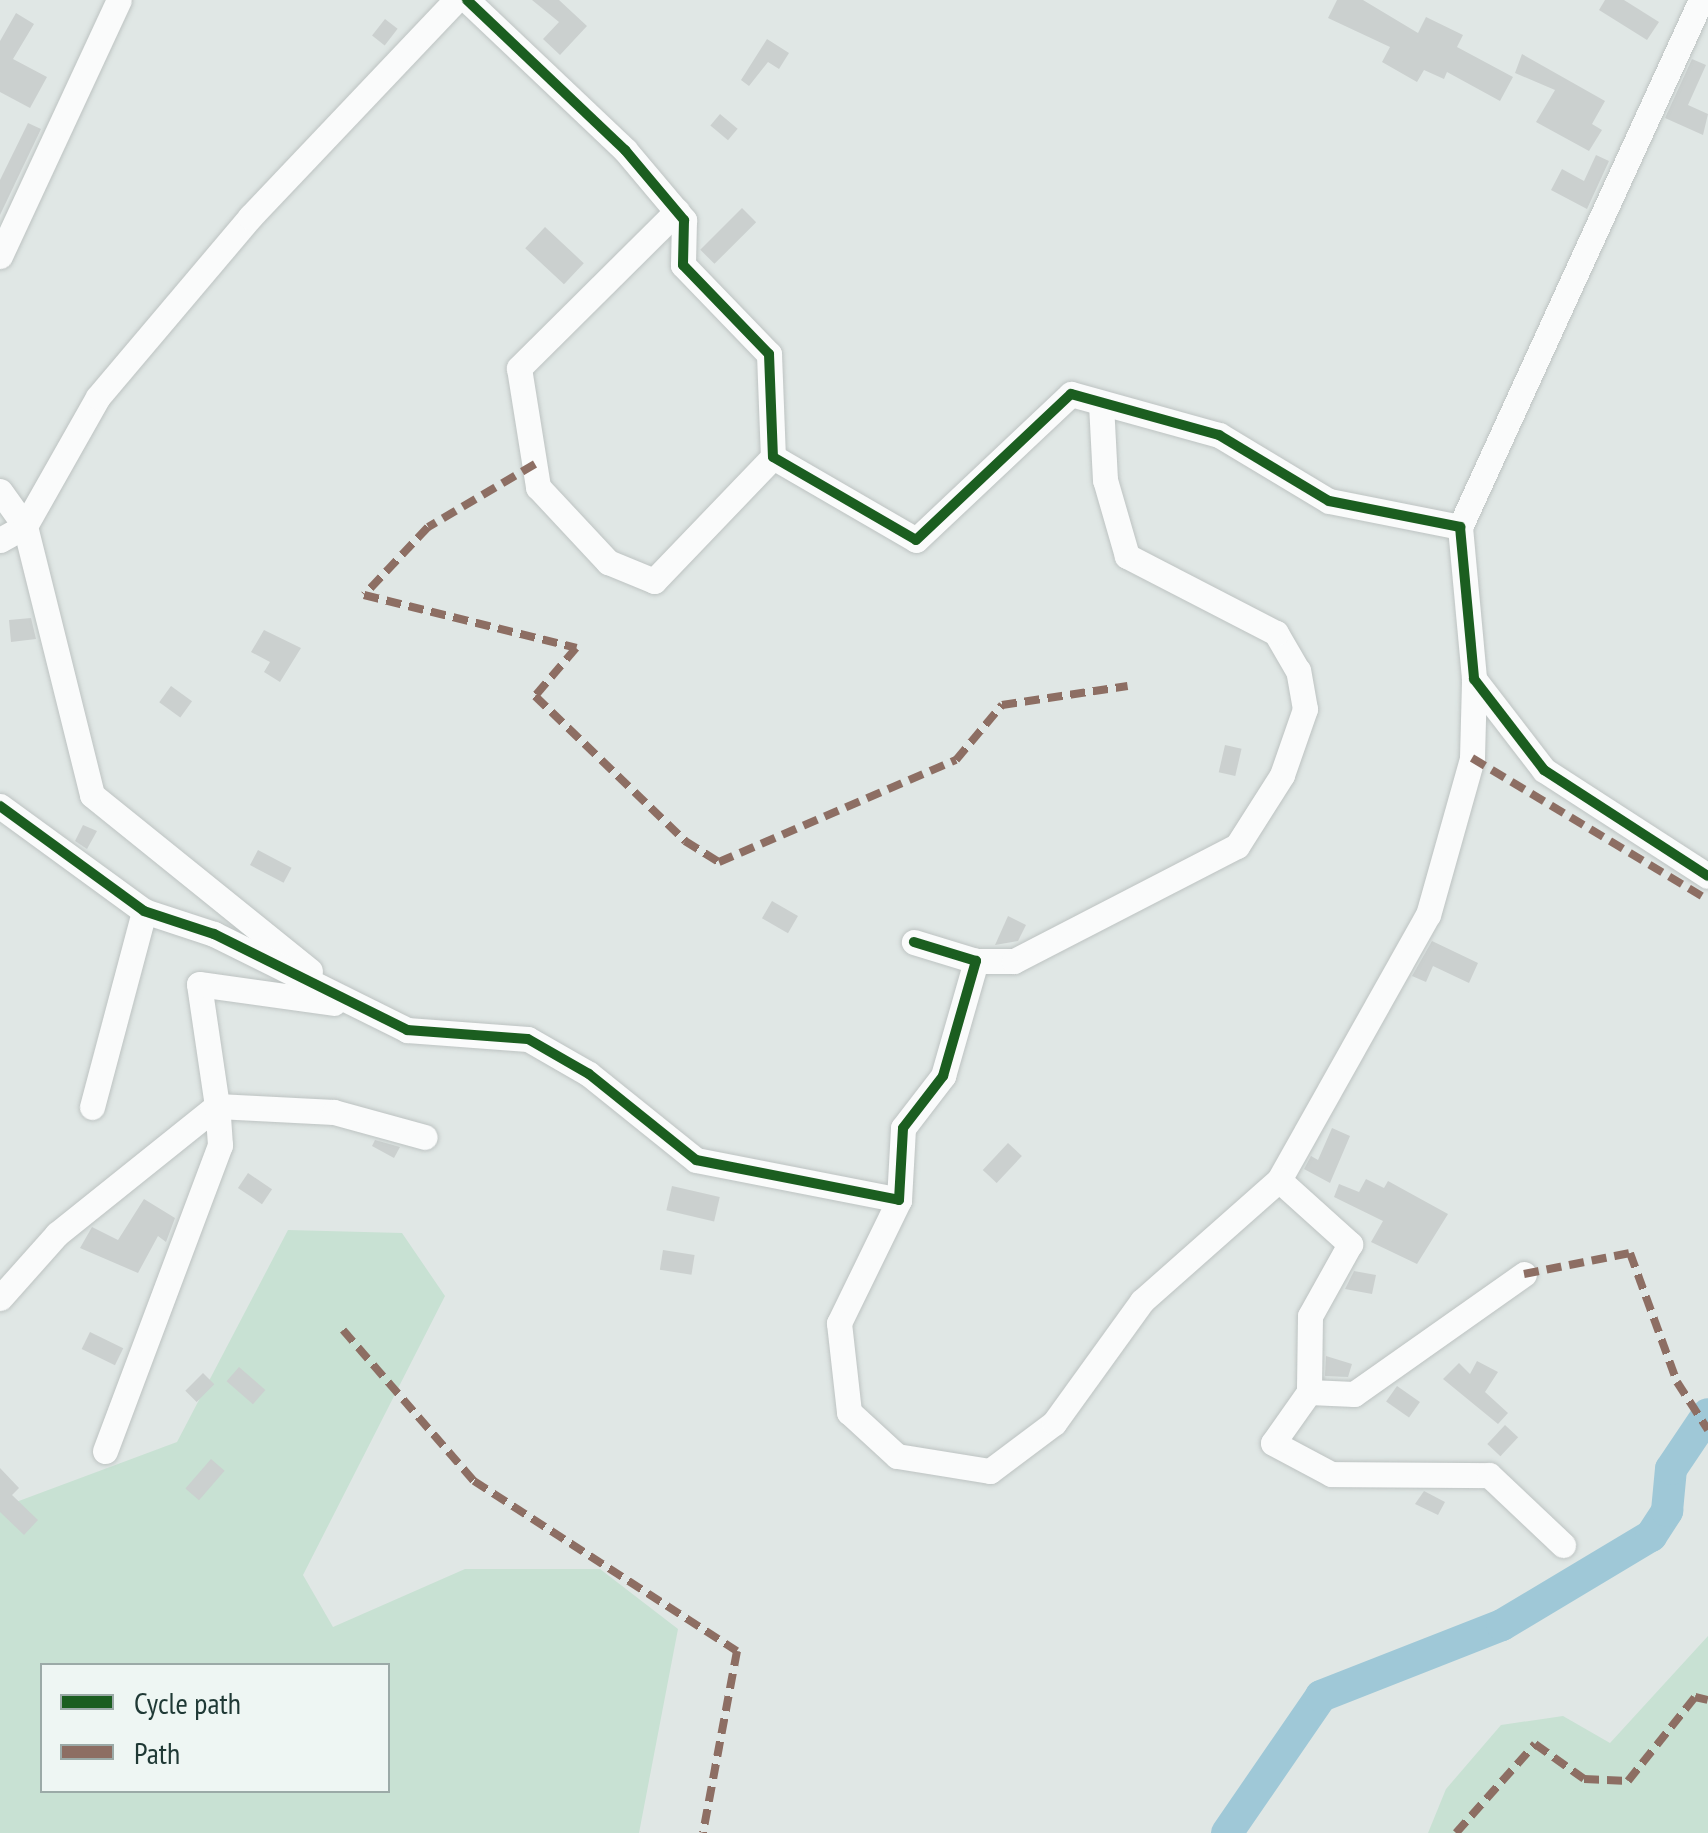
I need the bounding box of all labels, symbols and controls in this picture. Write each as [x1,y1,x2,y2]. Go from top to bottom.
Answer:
legend [40,1663,390,1793]
text: Cycle path [134,1683,241,1722]
text: Path [134,1733,180,1772]

